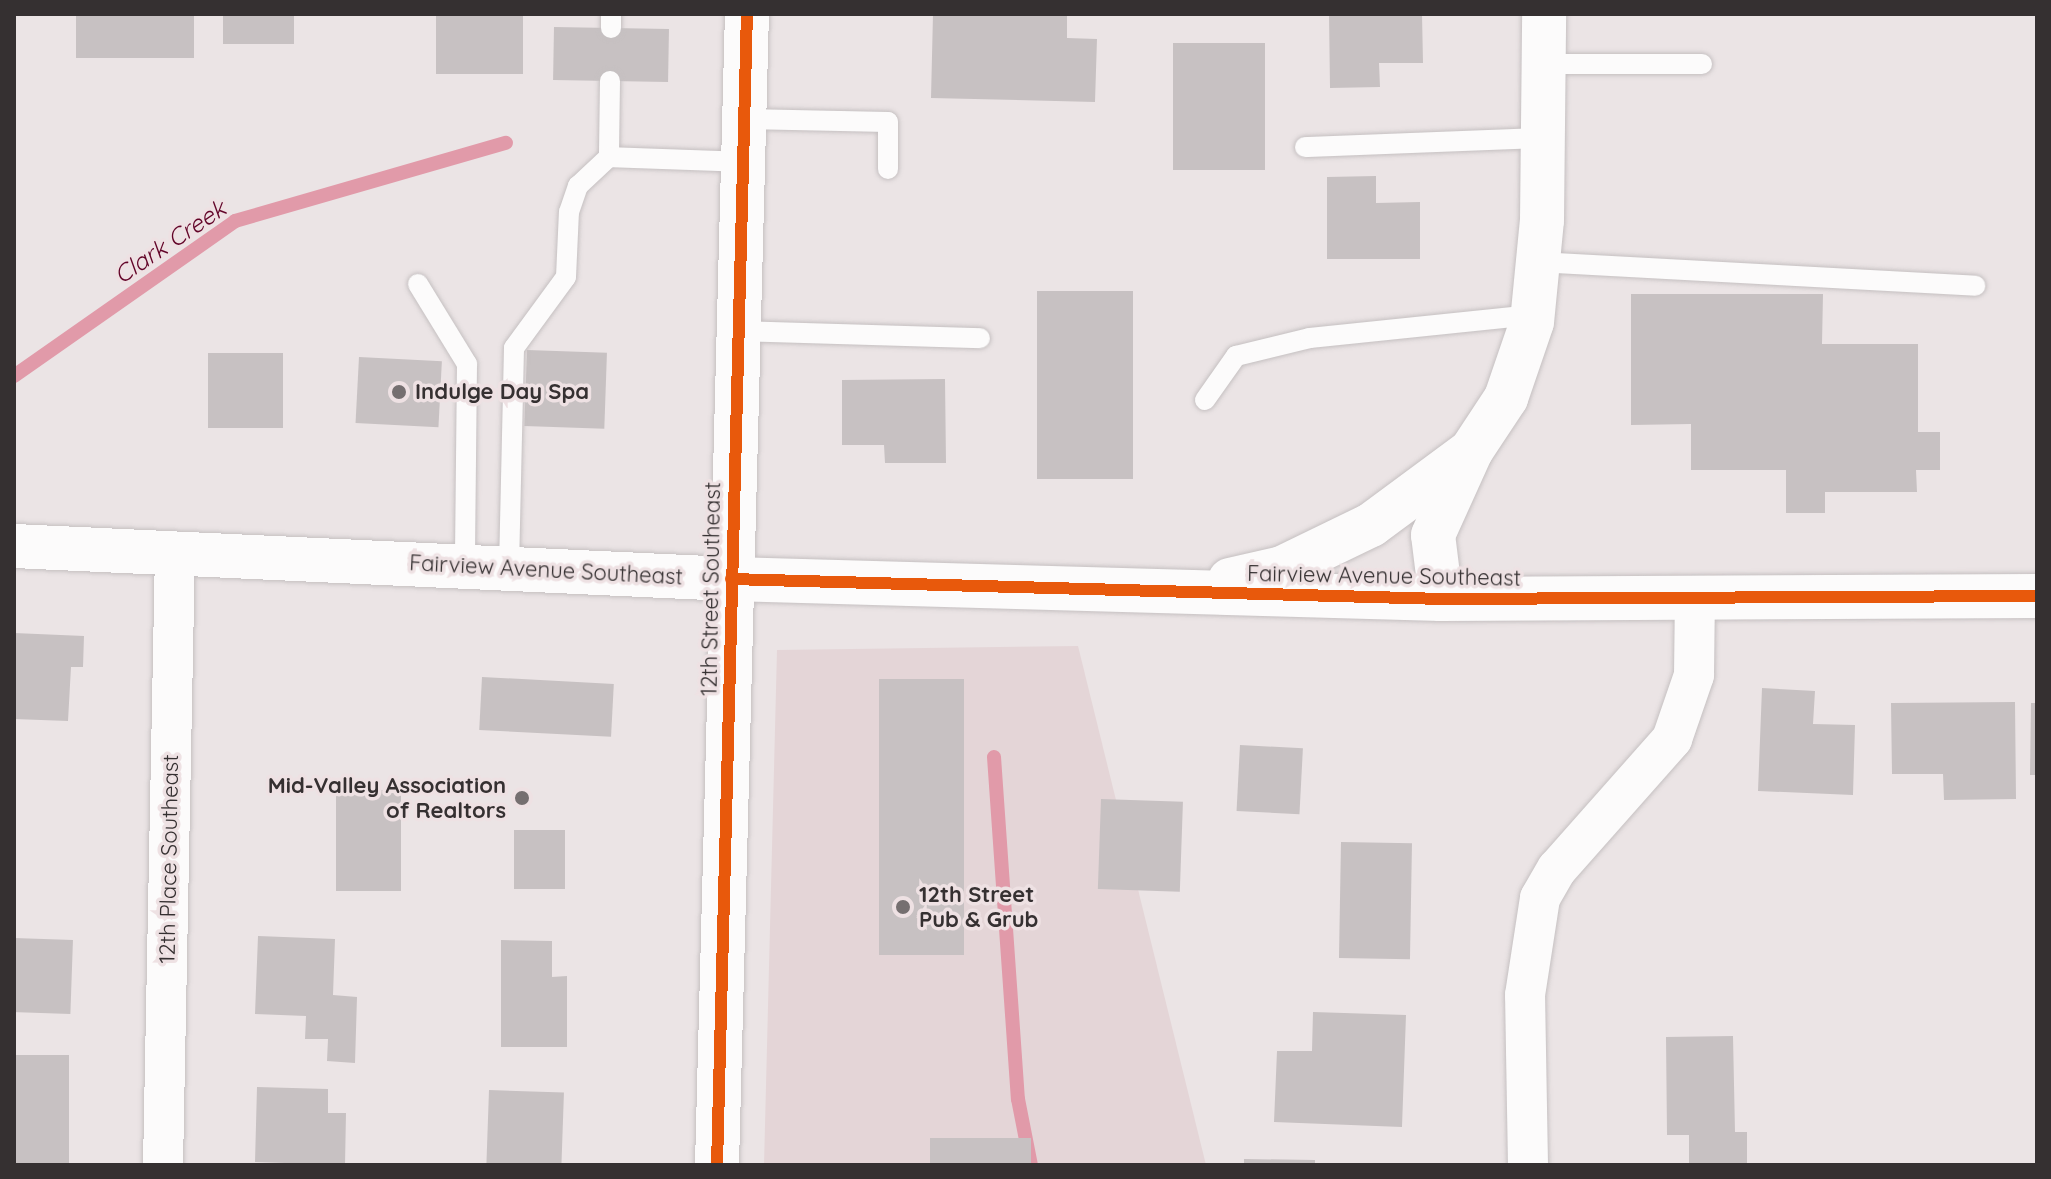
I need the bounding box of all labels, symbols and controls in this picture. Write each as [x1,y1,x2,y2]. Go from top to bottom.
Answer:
water label: Clark Creek [109,194,231,290]
place label: Indulge Day Spa [415,379,589,405]
marker: Indulge Day Spa [390,383,408,401]
street label: 12th Street Southeast [696,482,726,696]
street label: Fairview Avenue Southeast [409,550,683,590]
street label: Fairview Avenue Southeast [1247,560,1521,592]
street label: 12th Place Southeast [154,754,184,964]
place label: Mid-Valley Association of Realtors [268,772,506,824]
marker: Mid-Valley Association of Realtors [513,789,531,807]
place label: 12th Street Pub & Grub [919,881,1038,932]
marker: 12th Street Pub & Grub [894,898,912,916]

